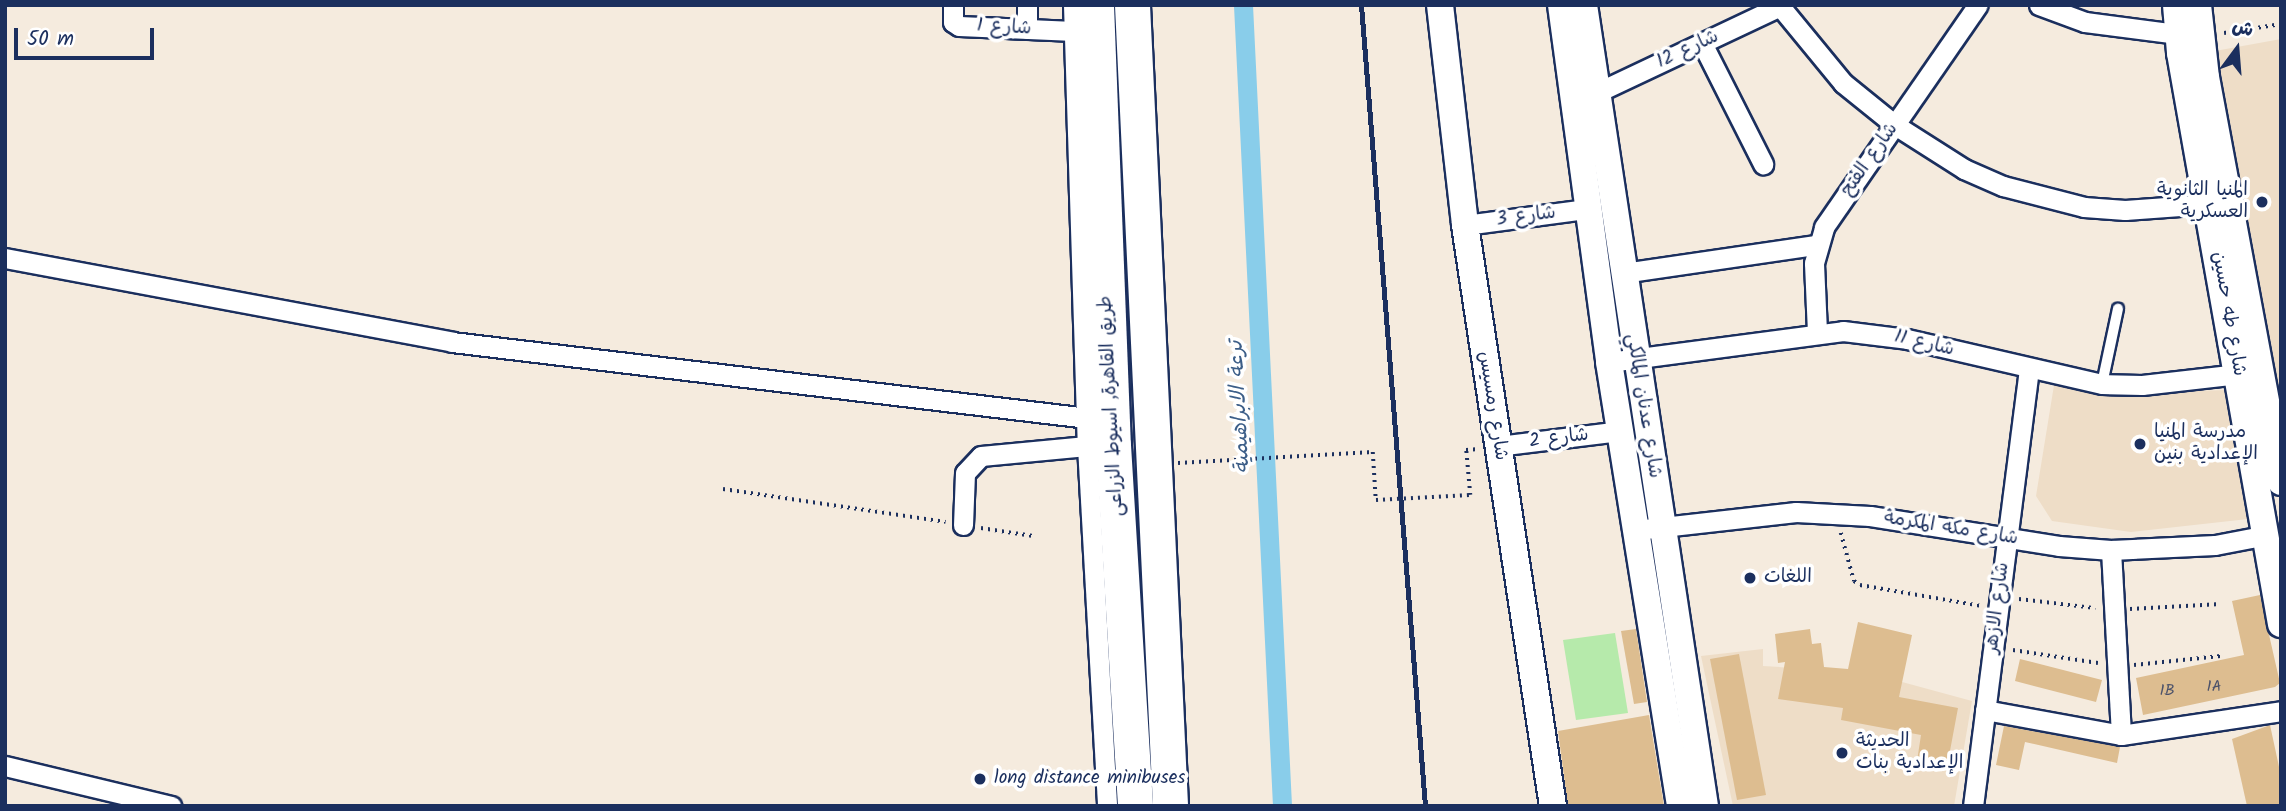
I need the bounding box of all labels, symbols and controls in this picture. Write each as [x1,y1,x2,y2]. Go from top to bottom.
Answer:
text: ش [2229,12,2257,46]
scale bar [18,14,158,58]
north arrow [2202,14,2272,84]
street label: شارع 1 [976,15,1032,41]
text: 50 m [27,23,74,56]
street label: شارع 12 [1653,26,1723,74]
street label: شارع الفتح [1836,119,1904,201]
place label: المنيا الثانوية العسكرية [2157,180,2248,224]
marker: المنيا الثانوية العسكرية [2254,194,2270,210]
street label: شارع 3 [1495,202,1557,232]
street label: شارع طه حسين [2206,250,2250,378]
street label: طريق القاهرة, اسيوط الزراعى [1095,295,1129,517]
street label: شارع 11 [1892,326,1956,362]
street label: شارع عدنان المالكي [1620,332,1666,480]
water label: ترعة الابراهيمية [1224,340,1256,474]
street label: شارع رمسيس [1472,350,1512,462]
place label: مدرسة المنيا الإعدادية بنين [2154,422,2258,466]
street label: شارع 2 [1528,424,1590,454]
marker: مدرسة المنيا الإعدادية بنين [2132,436,2148,452]
street label: شارع مكه المكرمة [1882,507,2020,551]
street label: شارع الازهر [1981,561,2015,655]
place label: اللغات [1764,567,1812,589]
marker: اللغات [1742,570,1758,586]
house number: 1A [2207,677,2221,697]
house number: 1B [2159,681,2175,701]
place label: الحديثة الإعدادية بنات [1856,731,1963,775]
marker: الحديثة الإعدادية بنات [1834,745,1850,761]
place label: long distance minibuses [994,768,1185,790]
marker: long distance minibuses [972,771,988,787]

